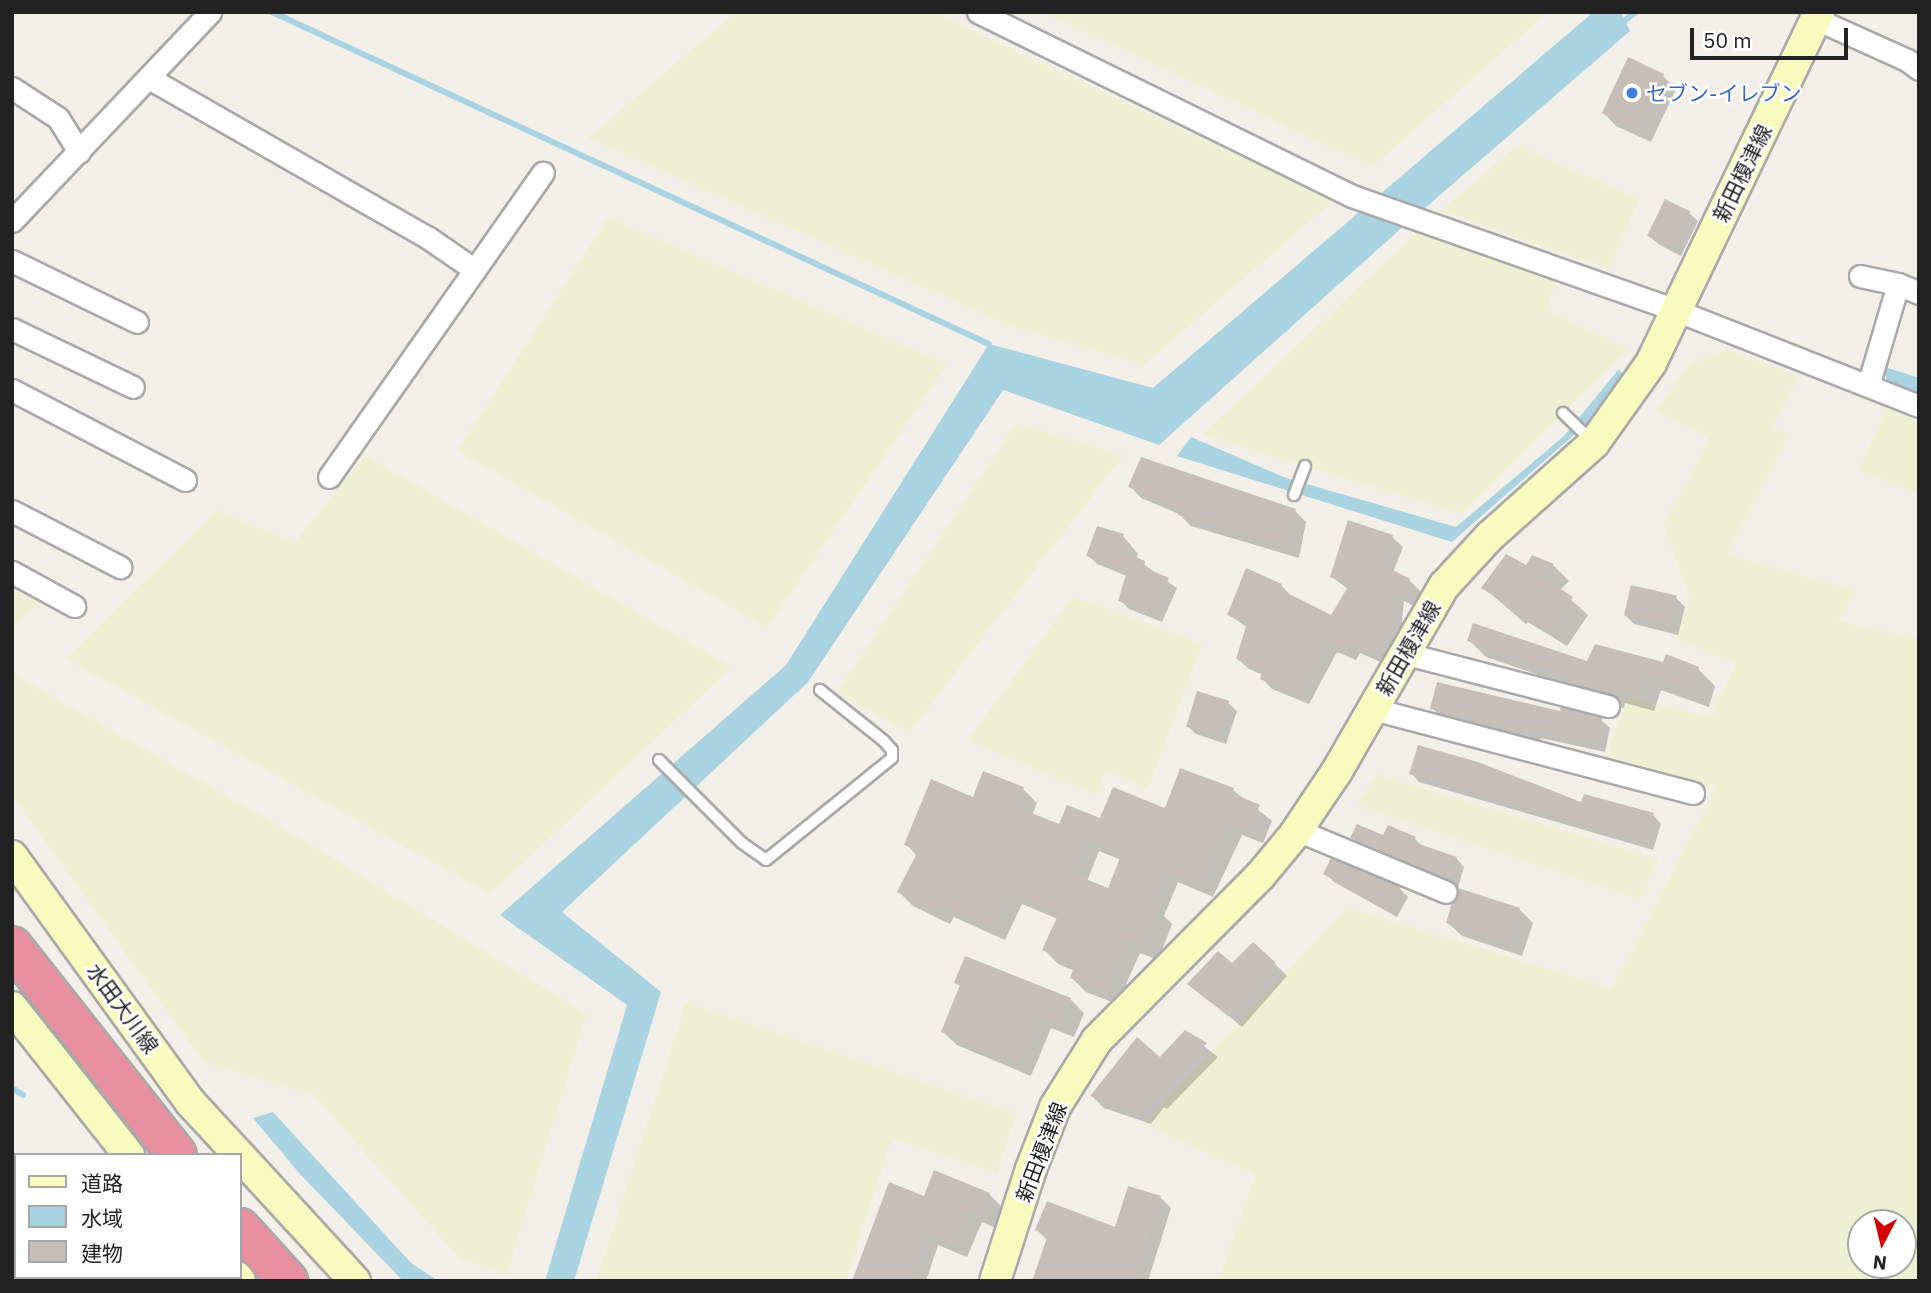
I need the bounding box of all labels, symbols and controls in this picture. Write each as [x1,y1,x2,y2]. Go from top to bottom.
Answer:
scale bar [1693,14,1850,58]
text: 50 m [1703,26,1752,54]
place label: セブン-イレブン [1646,80,1801,106]
marker: セブン-イレブン [1624,85,1640,101]
street label: 新田榎津線 [1708,120,1776,226]
street label: 新田榎津線 [1371,596,1445,700]
street label: 水田大川線 [82,958,164,1058]
street label: 新田榎津線 [1010,1098,1072,1206]
legend [14,1153,242,1279]
text: 道路 [81,1169,123,1197]
text: 水域 [81,1204,123,1232]
north arrow [1847,1209,1917,1279]
text: 建物 [81,1239,123,1267]
text: N [1871,1250,1888,1276]

